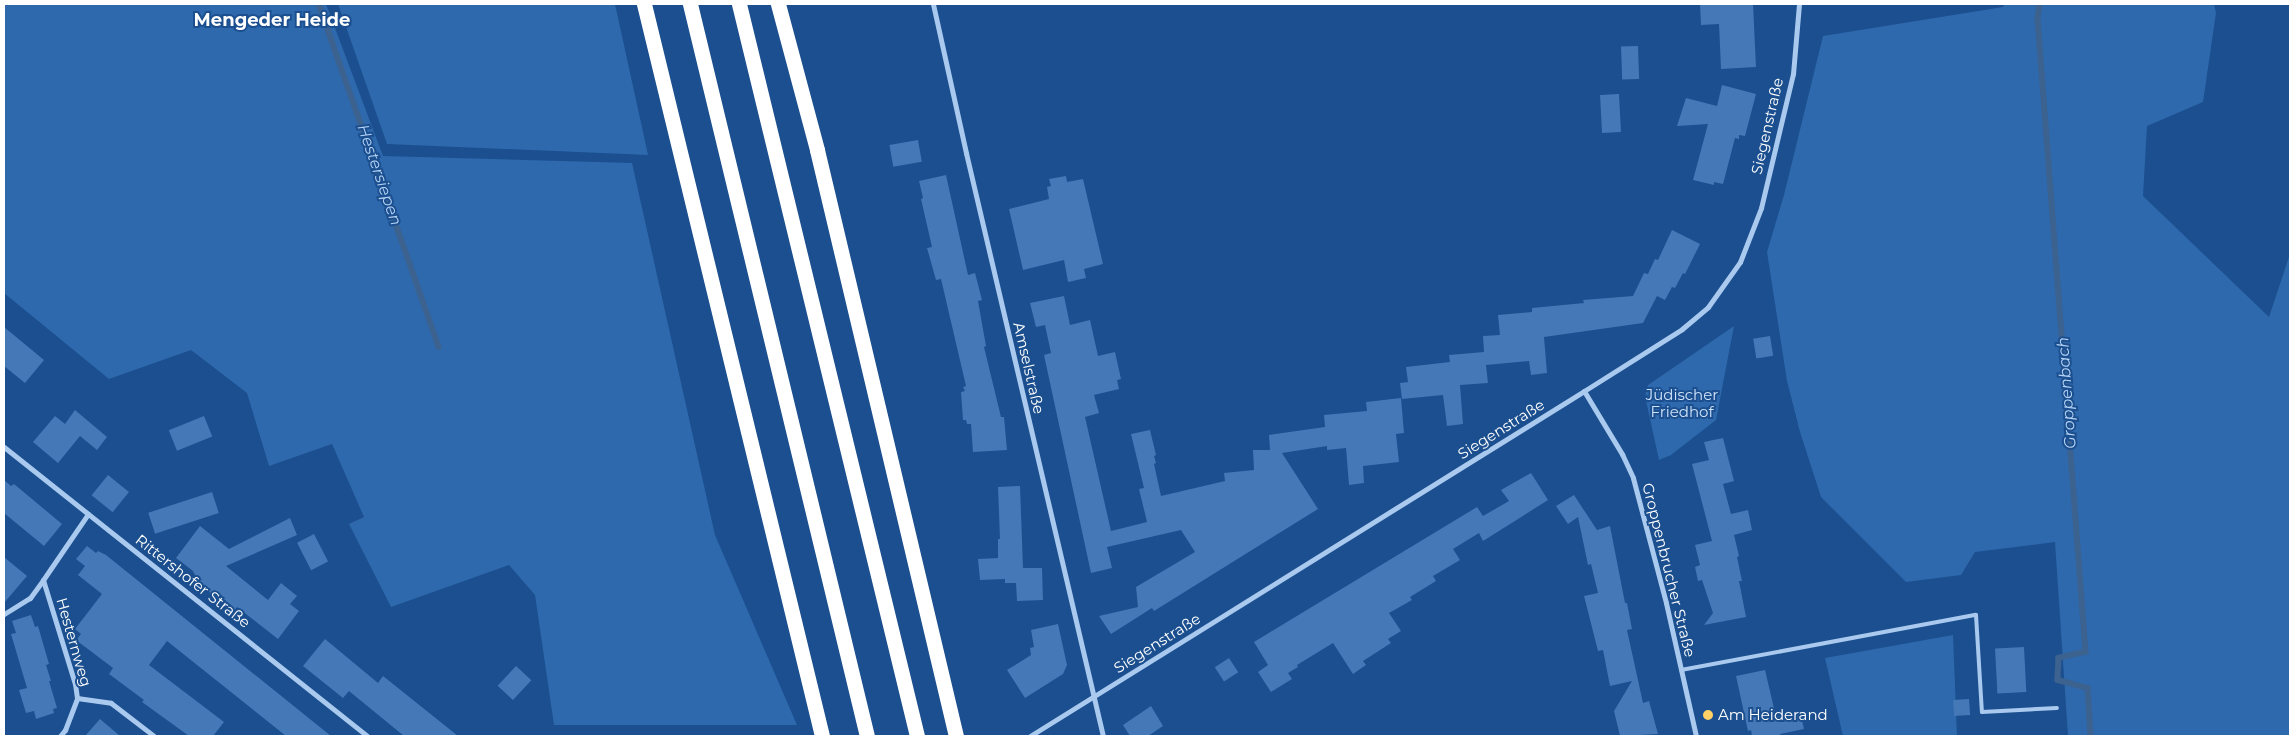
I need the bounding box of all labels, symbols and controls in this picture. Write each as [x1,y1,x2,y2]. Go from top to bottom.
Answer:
district label: Mengeder Heide [194,9,350,31]
street label: Siegenstraße [1747,76,1787,176]
water label: Hestersiepen [353,122,405,228]
street label: Amselstraße [1010,320,1048,416]
water label: Groppenbach [2054,336,2080,450]
park label: Jüdischer Friedhof [1646,385,1718,420]
street label: Siegenstraße [1454,395,1548,463]
street label: Groppenbrucher Straße [1639,481,1699,659]
street label: Rittershofer Straße [132,531,254,631]
street label: Hesternweg [53,595,95,689]
street label: Siegenstraße [1110,609,1204,677]
place label: Am Heiderand [1718,706,1828,724]
marker: Am Heiderand [1702,709,1714,721]

